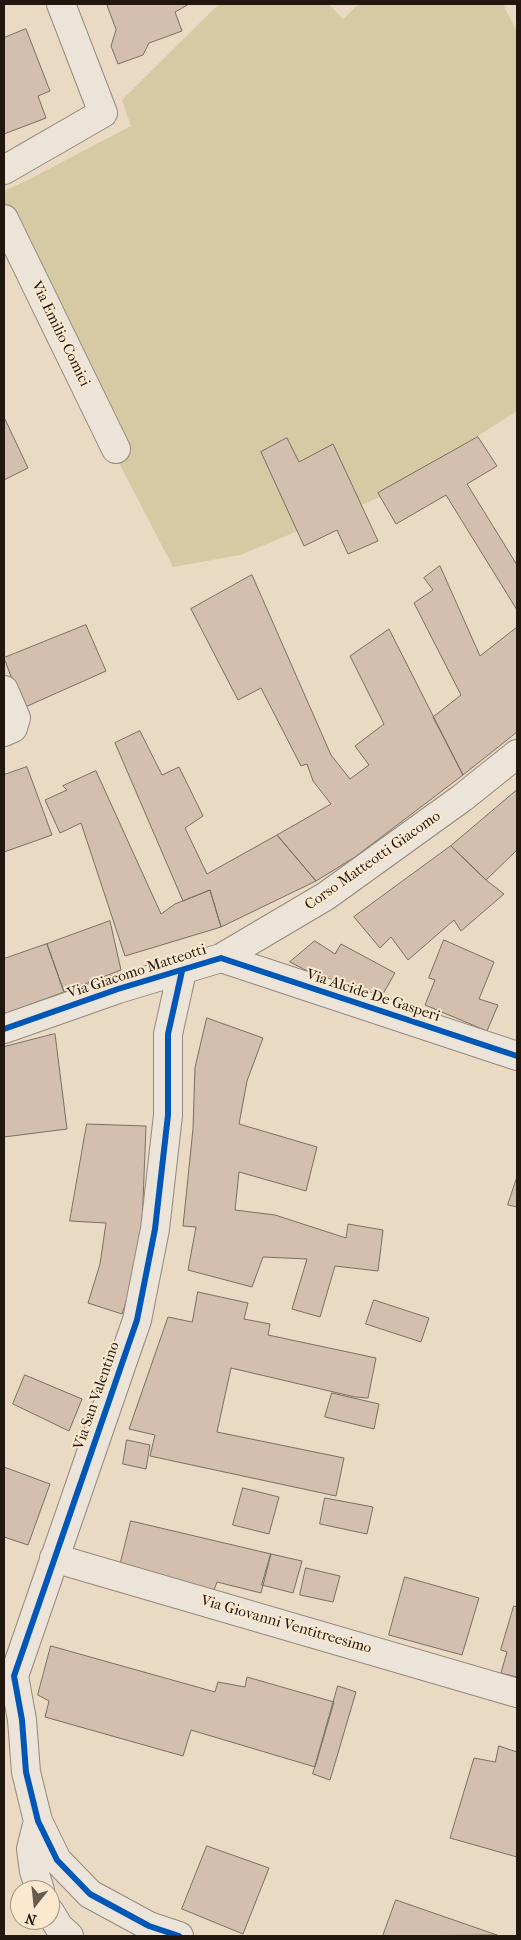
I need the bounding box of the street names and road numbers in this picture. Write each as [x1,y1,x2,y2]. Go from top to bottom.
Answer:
street label: Via Emilio Comici [27,278,93,390]
street label: Corso Matteotti Giacomo [302,807,444,915]
street label: Via Giacomo Matteotti [65,941,209,1003]
street label: Via Alcide De Gasperi [304,966,442,1026]
street label: Via San Valentino [70,1340,124,1452]
street label: Via Giovanni Ventitreesimo [198,1592,374,1658]

